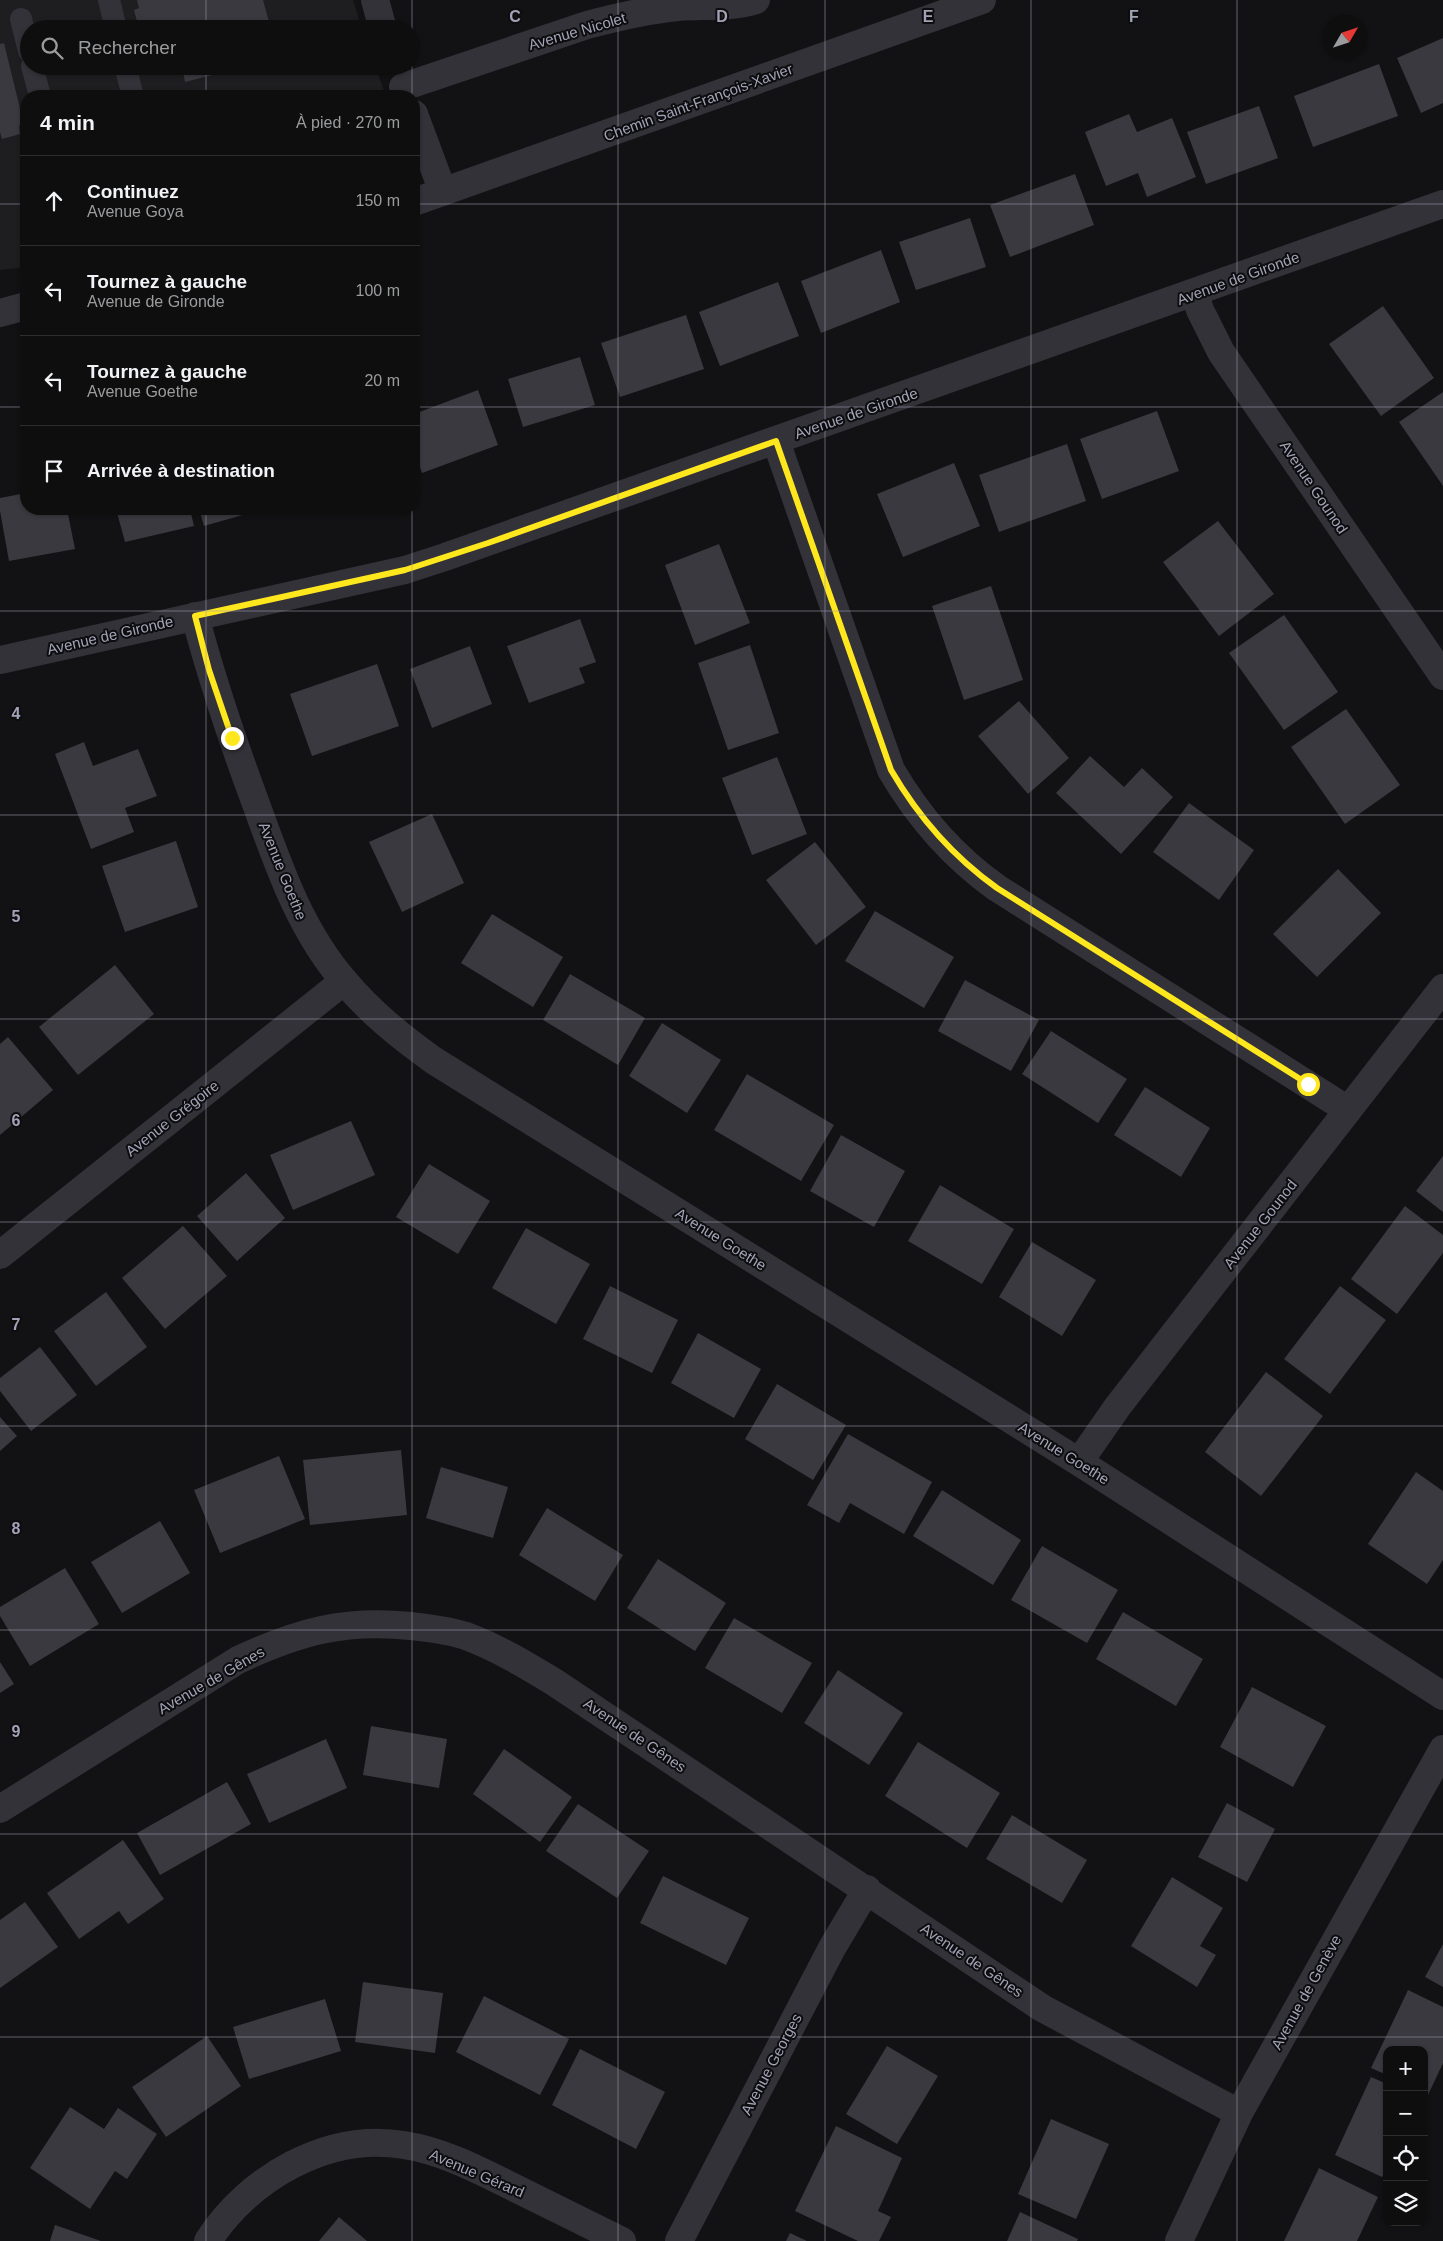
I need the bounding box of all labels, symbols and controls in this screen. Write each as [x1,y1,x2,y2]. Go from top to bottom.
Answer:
text: C [509,8,521,25]
text: D [716,8,728,25]
text: E [923,8,934,25]
text: F [1129,8,1139,25]
street label: Avenue Nicolet [526,9,629,53]
north arrow [1323,15,1368,60]
search box [20,20,420,75]
icon: search [38,34,66,62]
text: Rechercher [78,37,176,58]
street label: Chemin Saint-François-Xavier [601,60,795,144]
text: 4 min [40,111,95,134]
text: À pied · 270 m [296,114,400,131]
text: Continuez [87,181,179,202]
icon: ahead [40,187,68,215]
text: 150 m [356,192,400,209]
text: Avenue Goya [87,203,184,220]
street label: Avenue de Gironde [1174,248,1302,308]
text: Tournez à gauche [87,271,247,292]
icon: left [40,277,68,305]
text: 100 m [356,282,400,299]
text: Avenue de Gironde [87,293,225,310]
text: Tournez à gauche [87,361,247,382]
icon: left [40,367,68,395]
text: 20 m [364,372,400,389]
text: Avenue Goethe [87,383,198,400]
street label: Avenue de Gironde [792,384,920,442]
street label: Avenue Gounod [1277,437,1351,537]
icon: arrive [40,457,68,485]
text: Arrivée à destination [87,460,275,481]
street label: Avenue de Gironde [45,612,175,658]
text: 4 [12,705,21,722]
route end [221,727,244,750]
street label: Avenue Goethe [256,820,310,922]
text: 5 [12,908,21,925]
route start [1297,1073,1320,1096]
street label: Avenue Grégoire [122,1076,222,1160]
text: 6 [12,1112,21,1129]
street label: Avenue Gounod [1220,1176,1300,1272]
street label: Avenue Goethe [672,1204,770,1274]
text: 7 [12,1316,21,1333]
street label: Avenue Goethe [1015,1418,1113,1488]
text: 8 [12,1520,21,1537]
street label: Avenue de Gênes [155,1643,267,1717]
street label: Avenue de Gênes [581,1694,689,1776]
text: 9 [12,1723,21,1740]
street label: Avenue de Gênes [918,1919,1026,2001]
street label: Avenue de Genève [1267,1932,1345,2052]
street label: Avenue Georges [737,2010,805,2118]
map controls [1383,2046,1428,2226]
button: + [1383,2046,1428,2091]
button: − [1383,2091,1428,2136]
button: locate [1383,2136,1428,2181]
street label: Avenue Gérard [427,2145,527,2201]
button: layers [1383,2181,1428,2226]

